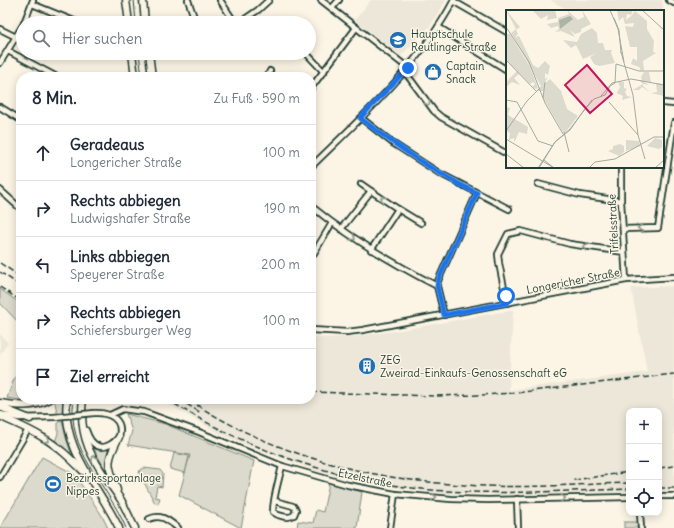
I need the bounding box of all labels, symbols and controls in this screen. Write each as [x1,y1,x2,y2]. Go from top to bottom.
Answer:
inset map [506,10,664,168]
search box [16,16,316,60]
icon: search [30,27,52,49]
place label: Hauptschule Reutlinger Straße [411,27,497,54]
text: Hier suchen [62,29,142,48]
school or university icon: Hauptschule Reutlinger Straße [388,30,408,50]
route end [399,59,417,77]
place label: Captain Snack [446,59,484,86]
shop icon: Captain Snack [423,62,443,82]
text: 8 Min. [32,87,77,109]
text: Zu Fuß · 590 m [214,90,300,107]
one-way arrow [423,99,430,106]
text: Geradeaus [70,135,144,154]
icon: ahead [32,142,54,164]
text: 100 m [263,144,300,161]
text: Longericher Straße [70,154,182,171]
text: Rechts abbiegen [70,191,181,210]
street label: Trifelsstraße [604,194,622,254]
one-way arrow [380,196,387,204]
icon: right [32,198,54,220]
text: 190 m [264,200,300,217]
text: Ludwigshafer Straße [70,210,191,227]
one-way arrow [637,224,643,232]
one-way arrow [349,233,356,241]
one-way arrow [582,243,588,252]
text: Links abbiegen [70,247,170,266]
icon: left [32,254,54,276]
text: 200 m [261,256,300,273]
street label: Longericher Straße [525,265,621,297]
text: Speyerer Straße [70,266,164,283]
route start [497,287,515,305]
text: Rechts abbiegen [70,303,181,322]
icon: right [32,310,54,332]
text: 100 m [263,312,300,329]
text: Schiefersburger Weg [70,322,192,339]
place label: ZEG Zweirad-Einkaufs-Genossenschaft eG [380,353,567,380]
building icon: ZEG Zweirad-Einkaufs-Genossenschaft eG [357,356,377,376]
icon: arrive [32,366,54,388]
text: Ziel erreicht [70,367,149,386]
map controls [626,408,662,516]
button: + [626,408,662,444]
one-way arrow [43,436,50,443]
button: − [626,444,662,480]
one-way arrow [91,455,98,463]
street label: Etzelstraße [337,465,393,491]
place label: Bezirkssportanlage Nippes [66,471,161,498]
sports icon: Bezirkssportanlage Nippes [43,474,63,494]
button: locate [626,480,662,516]
one-way arrow [431,493,437,502]
one-way arrow [560,494,566,502]

